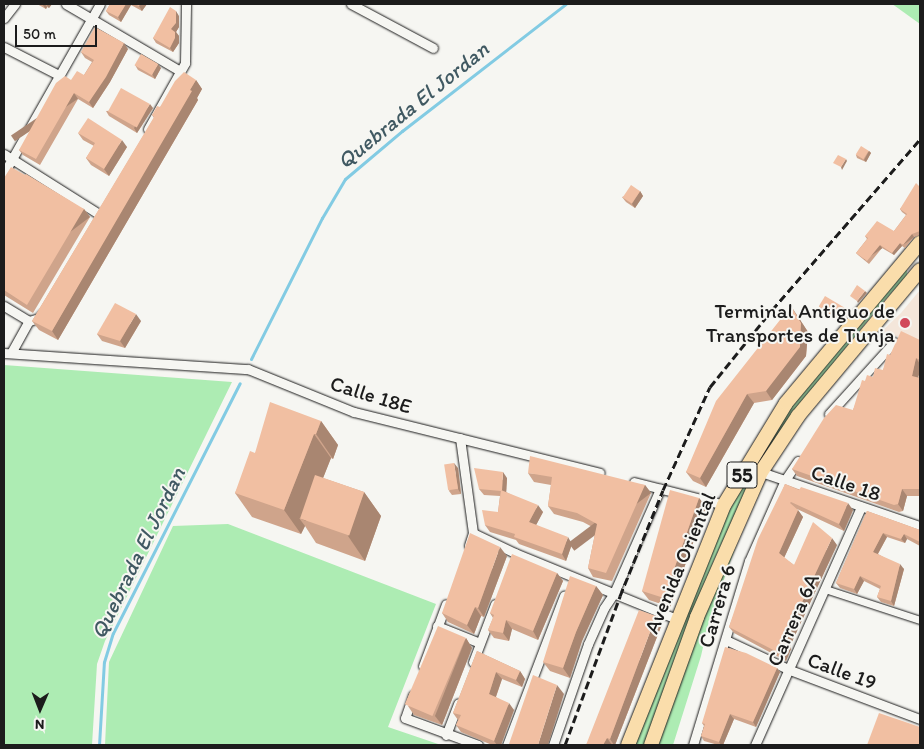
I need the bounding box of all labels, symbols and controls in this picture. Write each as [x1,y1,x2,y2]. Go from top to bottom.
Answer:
scale bar [18,15,100,47]
text: 50 m [23,25,56,43]
water label: Quebrada El Jordan [332,36,494,174]
place label: Terminal Antiguo de Transportes de Tunja [708,298,895,348]
marker: Terminal Antiguo de Transportes de Tunja [899,317,911,329]
street label: Calle 18E [327,371,415,419]
road number: 55 [726,458,758,492]
street label: Calle 18 [808,459,884,507]
water label: Quebrada El Jordan [85,463,191,643]
street label: Avenida Oriental [639,488,721,638]
street label: Carrera 6 [693,561,741,651]
street label: Carrera 6A [761,570,825,670]
street label: Calle 19 [804,647,880,695]
north arrow [15,684,65,734]
text: N [35,716,45,733]

